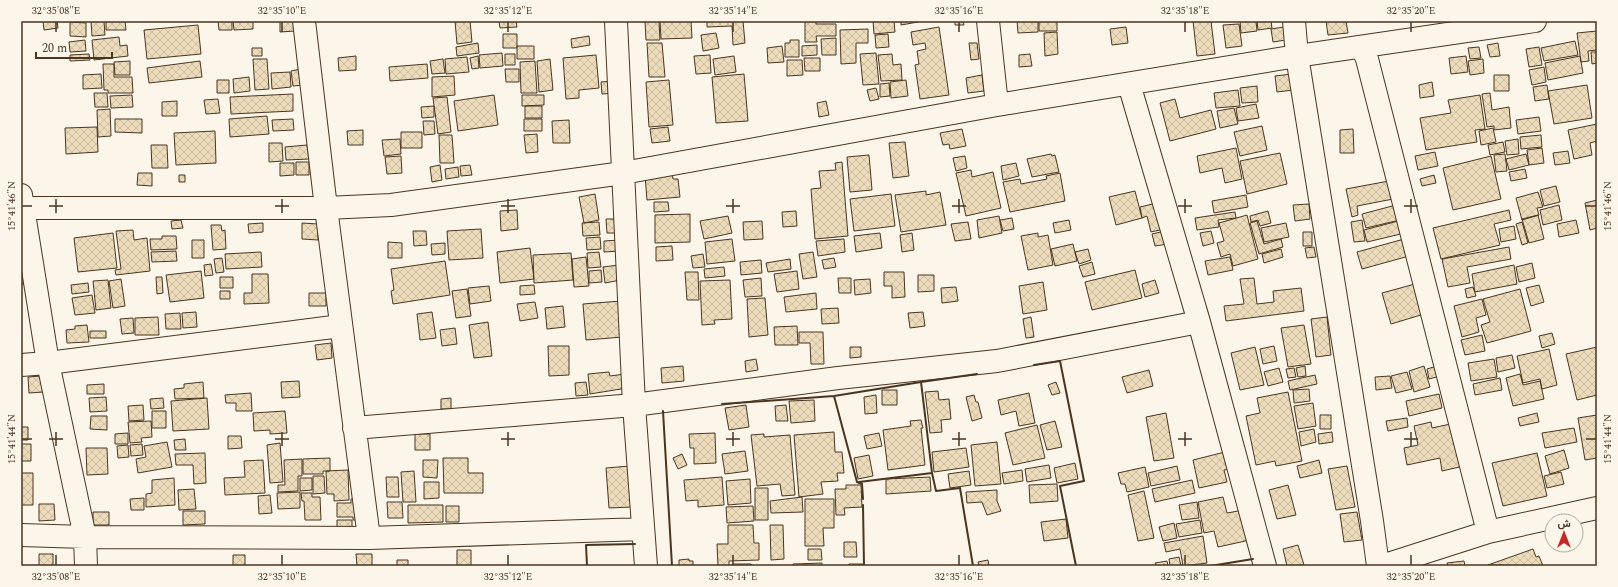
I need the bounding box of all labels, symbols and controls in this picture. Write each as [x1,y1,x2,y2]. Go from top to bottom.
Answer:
text: 32°35'08"E [32,3,80,19]
text: 32°35'10"E [258,3,306,19]
text: 32°35'12"E [484,3,532,19]
text: 32°35'14"E [709,3,757,19]
text: 32°35'16"E [935,3,983,19]
text: 32°35'18"E [1161,3,1209,19]
text: 32°35'20"E [1387,3,1435,19]
scale bar [36,34,112,60]
text: 20 m [42,39,67,58]
text: 15°41'46"N [4,181,20,231]
text: 15°41'46"N [1600,181,1616,231]
text: 15°41'44"N [4,414,20,464]
text: 15°41'44"N [1600,414,1616,464]
north arrow [1544,513,1584,553]
text: ش [1557,515,1571,532]
text: 32°35'08"E [32,569,80,585]
text: 32°35'10"E [258,569,306,585]
text: 32°35'12"E [484,569,532,585]
text: 32°35'14"E [709,569,757,585]
text: 32°35'16"E [935,569,983,585]
text: 32°35'18"E [1161,569,1209,585]
text: 32°35'20"E [1387,569,1435,585]

